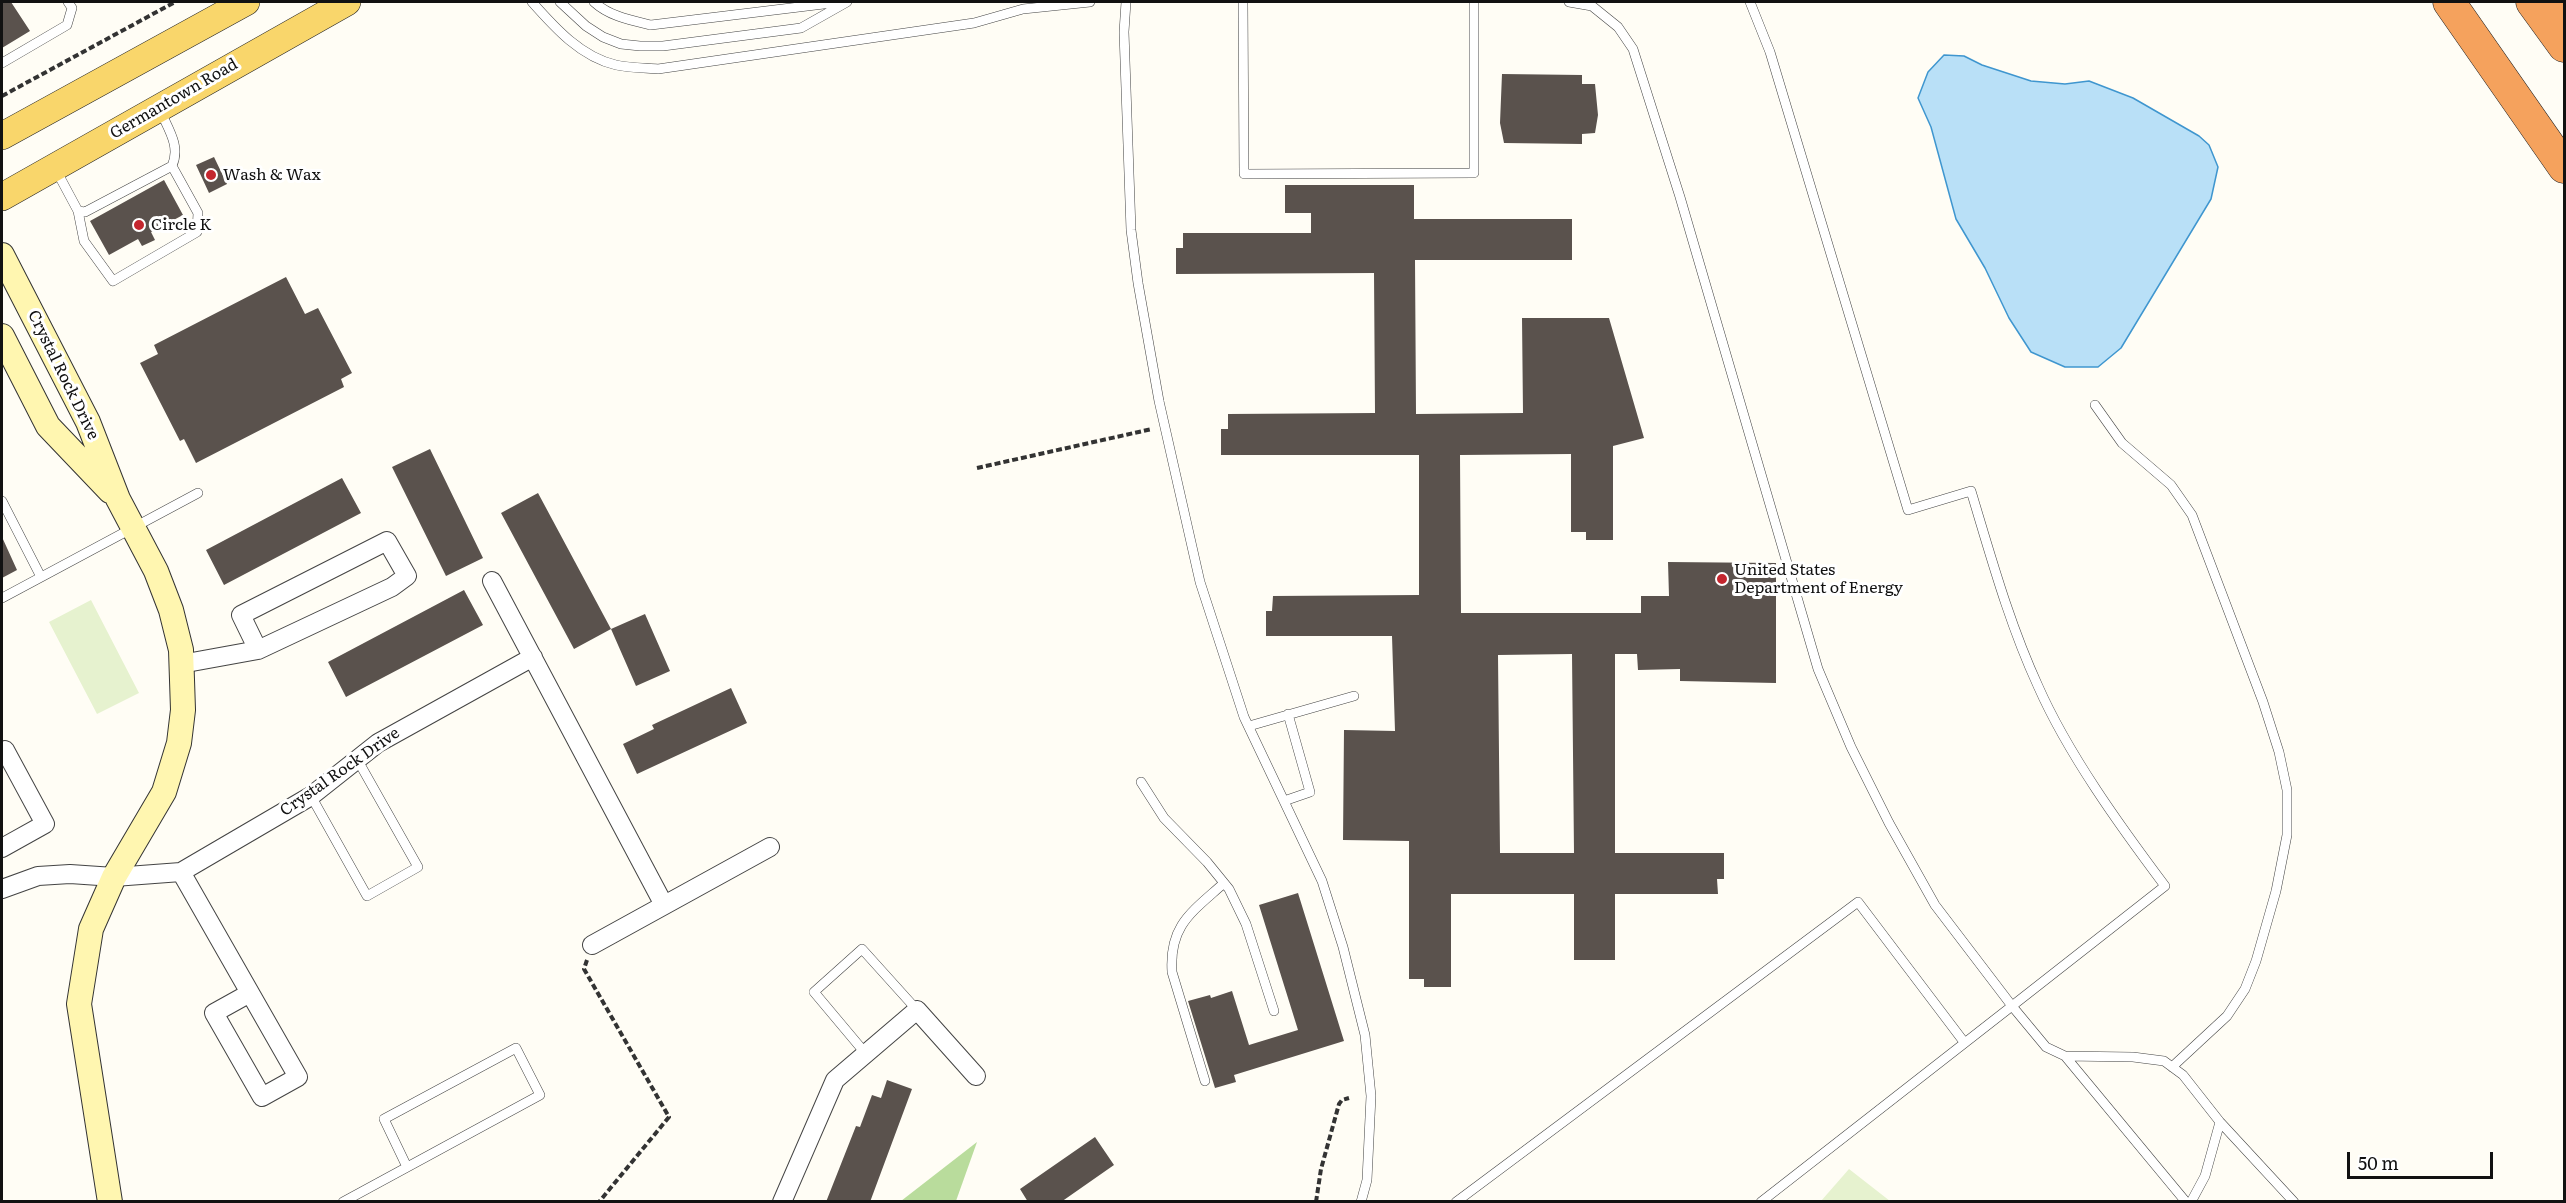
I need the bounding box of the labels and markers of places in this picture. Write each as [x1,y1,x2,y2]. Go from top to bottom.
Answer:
place label: Wash & Wax [223,165,321,185]
marker: Wash & Wax [204,168,218,182]
place label: Circle K [151,215,212,235]
marker: Circle K [132,218,146,232]
place label: United States Department of Energy [1734,560,1903,598]
marker: United States Department of Energy [1715,572,1729,586]

